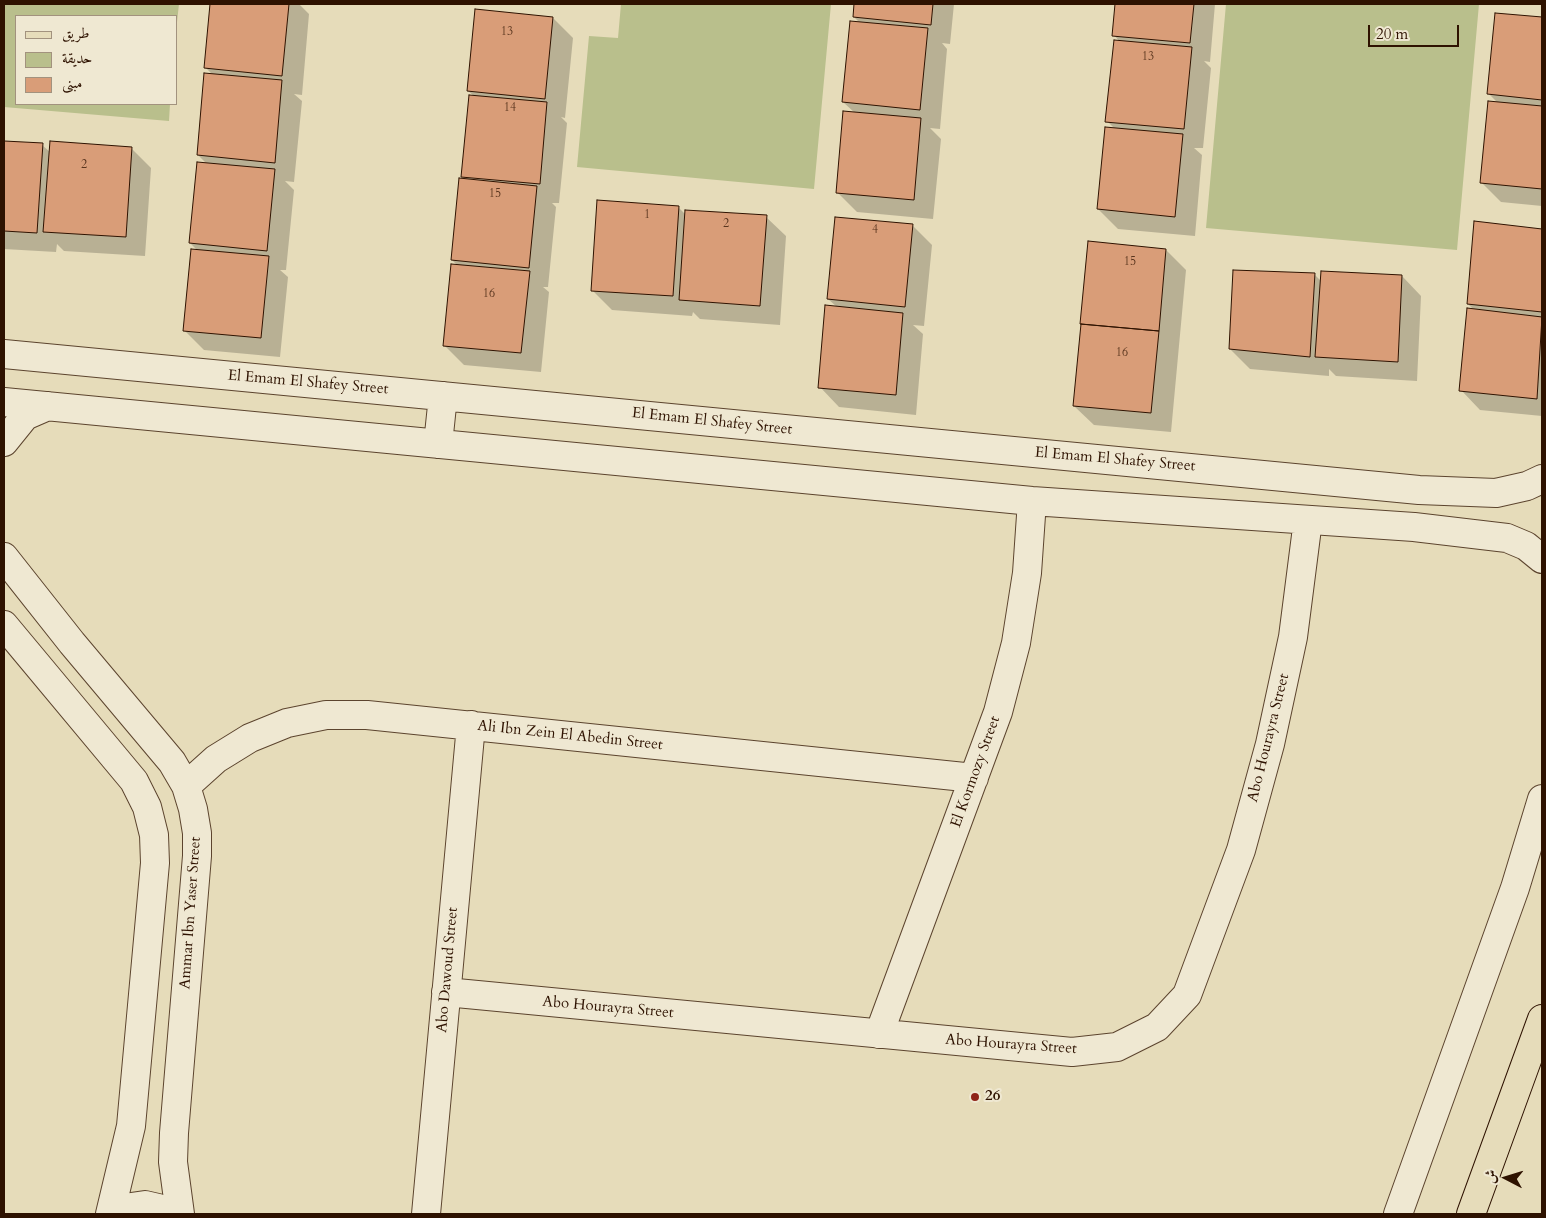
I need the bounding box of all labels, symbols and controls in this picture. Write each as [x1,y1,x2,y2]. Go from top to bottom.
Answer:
legend [15,15,178,105]
scale bar [1371,15,1462,47]
text: طريق [62,23,89,43]
text: 20 m [1376,24,1408,44]
house number: 13 [501,25,513,39]
text: حديقة [62,48,92,68]
house number: 13 [1142,50,1154,64]
text: مبنى [62,73,82,93]
house number: 14 [504,101,516,115]
house number: 2 [81,158,87,172]
house number: 15 [489,187,501,201]
house number: 1 [644,208,650,222]
house number: 2 [723,217,729,231]
house number: 4 [872,223,878,237]
house number: 15 [1124,255,1136,269]
house number: 16 [483,287,495,301]
house number: 16 [1116,346,1128,360]
street label: El Emam El Shafey Street [227,367,389,399]
street label: El Emam El Shafey Street [631,405,793,439]
street label: El Emam El Shafey Street [1034,444,1196,476]
street label: Abo Hourayra Street [1244,672,1294,804]
street label: El Kormozy Street [947,714,1005,830]
street label: Ali Ibn Zein El Abedin Street [476,717,664,755]
street label: Ammar Ibn Yaser Street [177,836,205,990]
street label: Abo Dawoud Street [434,906,462,1034]
street label: Abo Hourayra Street [542,993,674,1023]
street label: Abo Hourayra Street [945,1031,1077,1059]
place label: 26 [985,1088,1000,1106]
marker: 26 [969,1091,981,1103]
north arrow [1481,1153,1531,1203]
text: ش [1480,1169,1501,1184]

